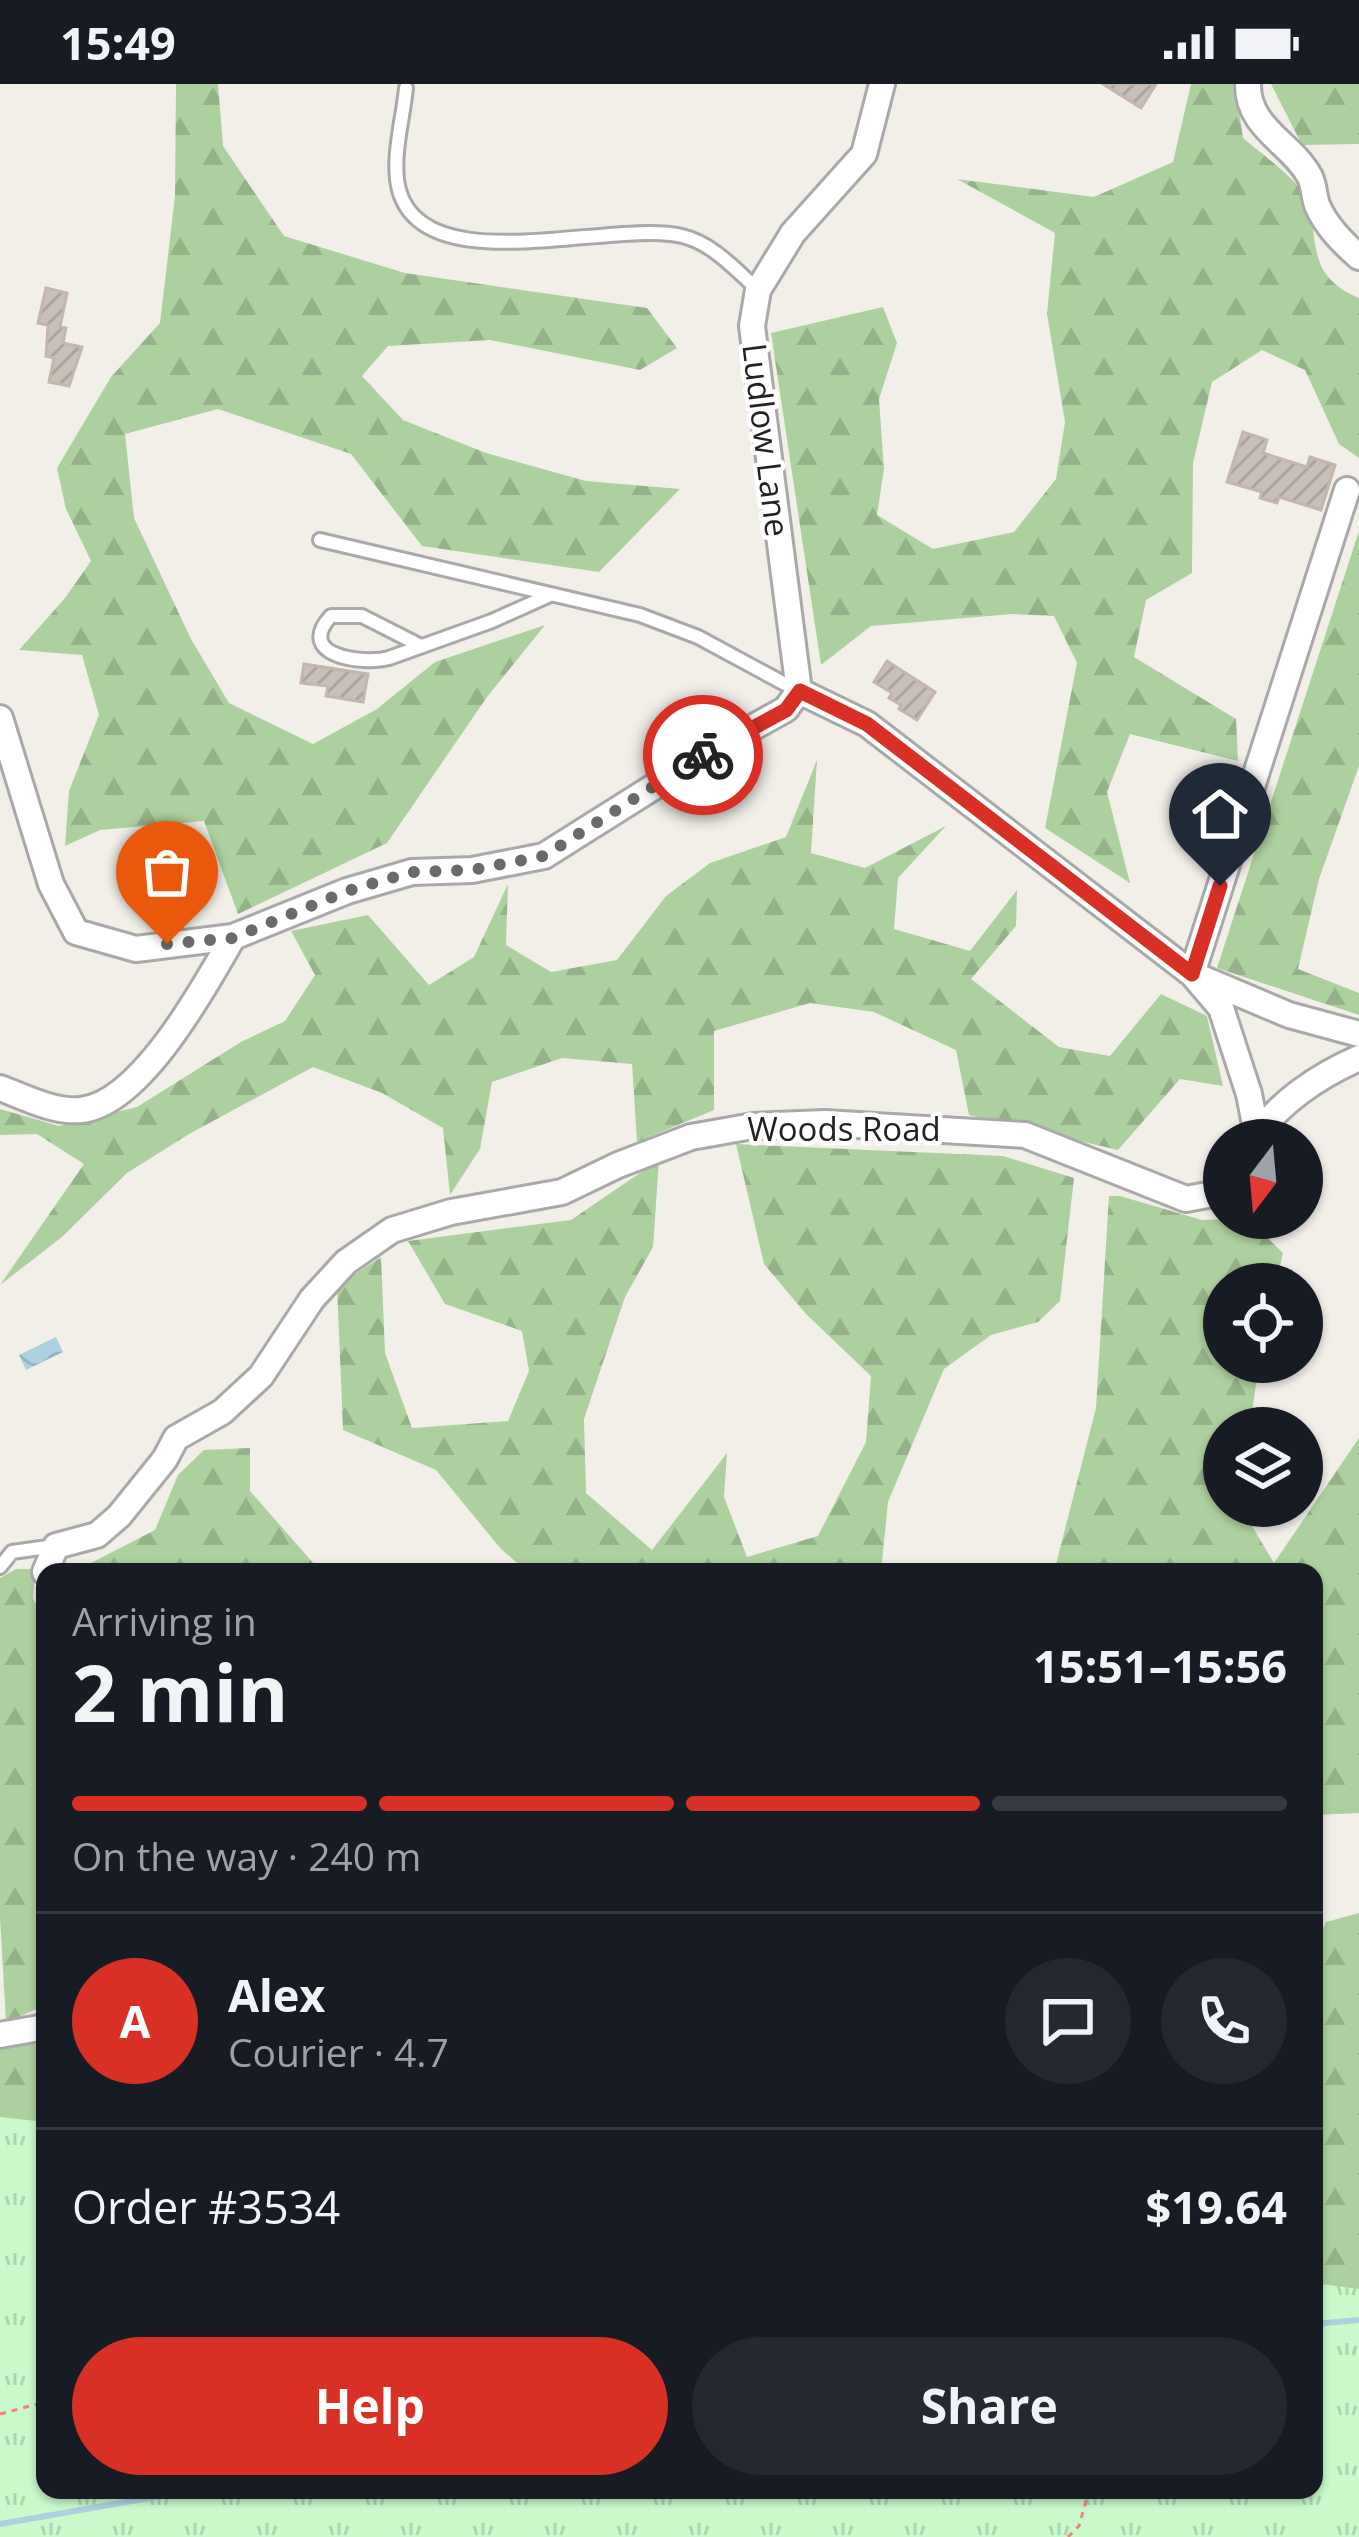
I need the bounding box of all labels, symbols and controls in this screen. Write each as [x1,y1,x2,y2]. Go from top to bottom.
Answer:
text: 15:49 [60,12,176,73]
street label: Ludlow Lane [732,341,801,539]
courier [643,695,763,815]
icon: bike [670,722,736,788]
pin [1169,763,1271,886]
icon: home [1187,781,1253,847]
pin [116,821,218,944]
icon: bag [134,839,200,905]
street label: Woods Road [747,1106,941,1151]
north arrow [1203,1119,1323,1239]
map controls [1203,1119,1323,1527]
button: locate [1203,1263,1323,1383]
button: layers [1203,1407,1323,1527]
text: Arriving in [72,1594,257,1647]
text: 15:51–15:56 [1033,1635,1287,1696]
text: 2 min [72,1639,289,1745]
text: On the way · 240 m [72,1829,421,1882]
button: chat [1005,1958,1131,2084]
button: phone [1161,1958,1287,2084]
text: Alex [228,1964,325,2025]
text: A [119,1990,151,2051]
text: Courier · 4.7 [228,2025,449,2078]
text: Order #3534 [72,2176,340,2237]
text: $19.64 [1146,2176,1287,2237]
button: Help [72,2337,668,2475]
button: Share [692,2337,1287,2475]

